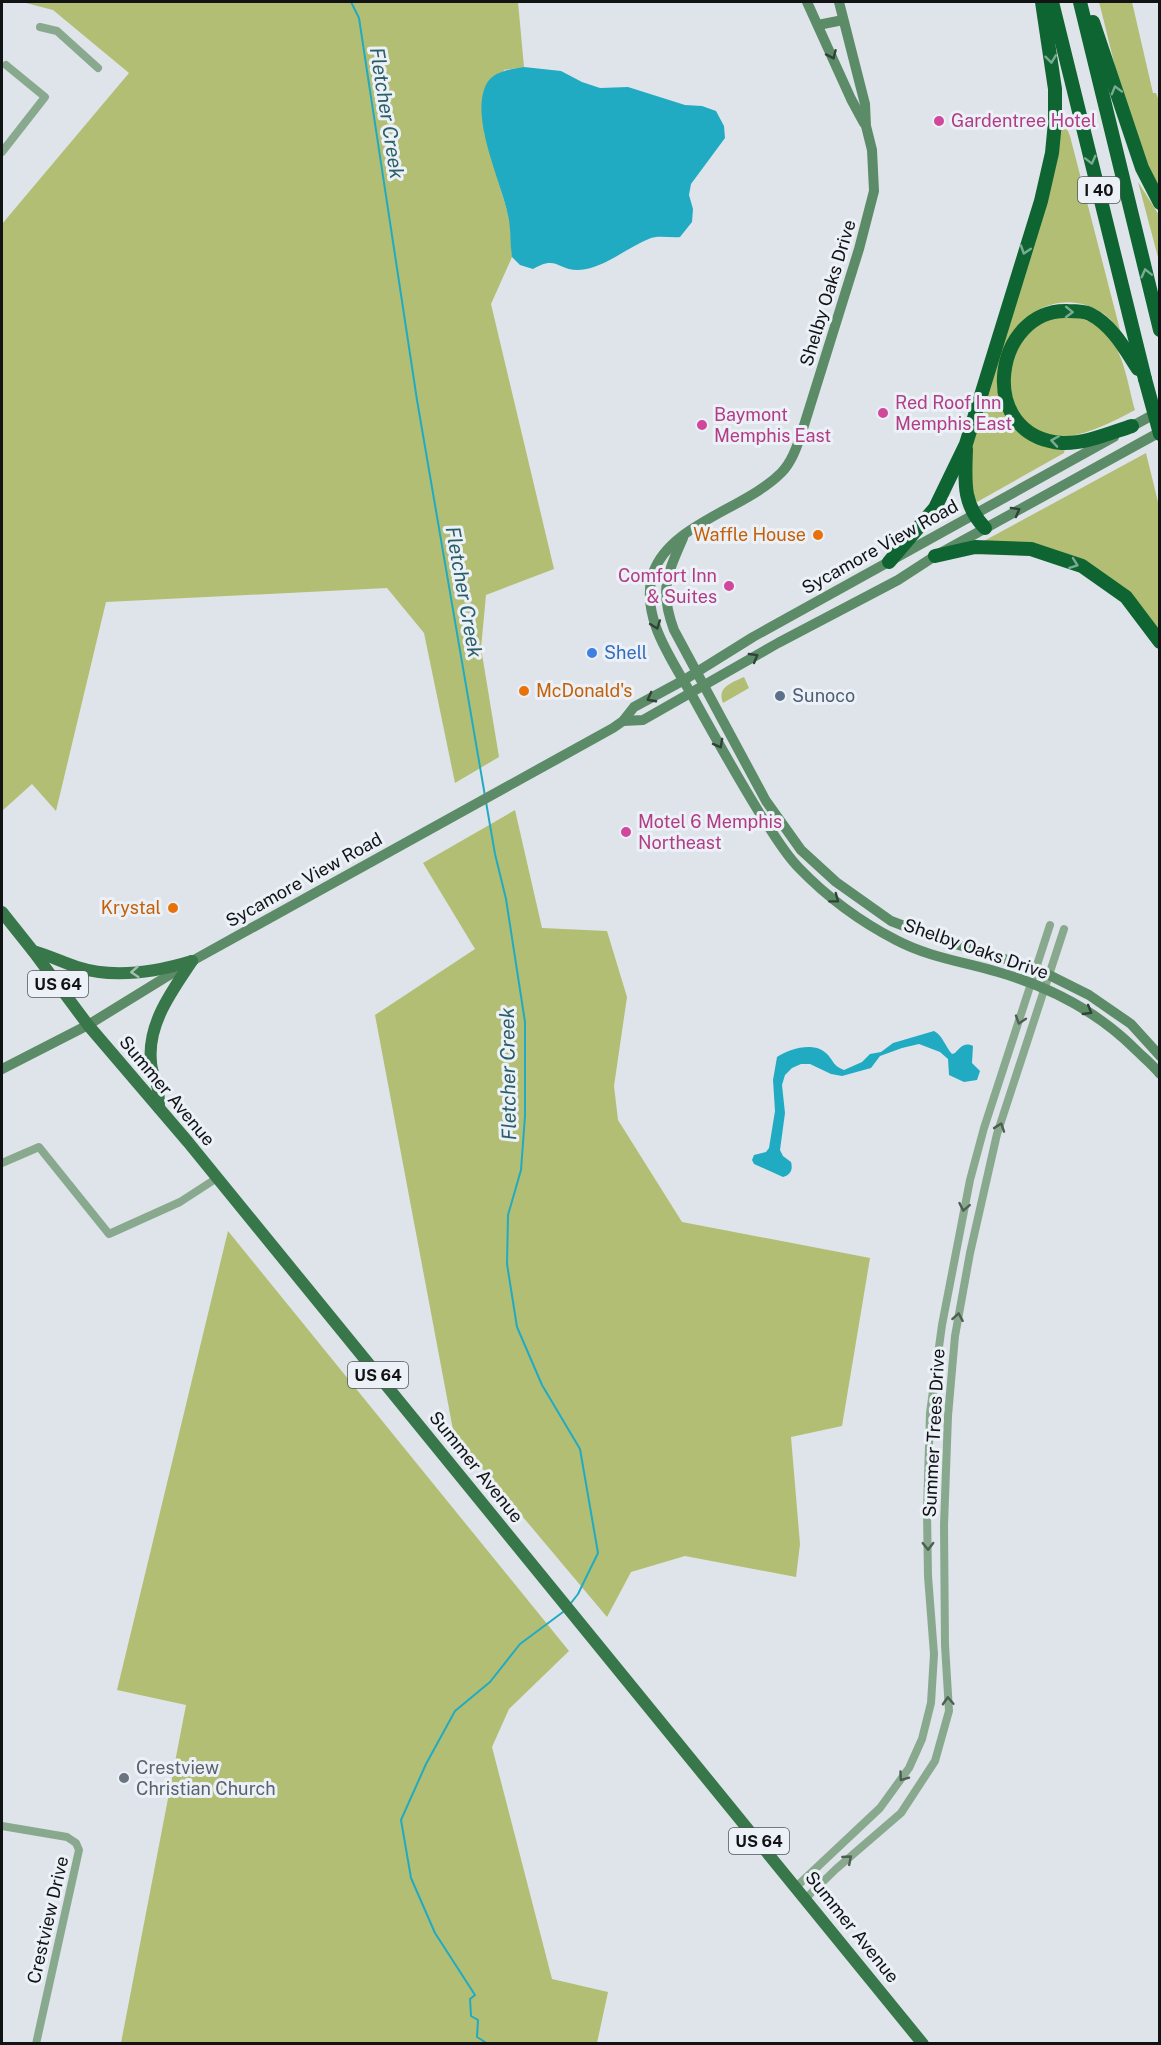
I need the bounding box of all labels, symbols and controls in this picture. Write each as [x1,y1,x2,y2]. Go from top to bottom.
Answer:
water label: Fletcher Creek [365,45,409,181]
one-way arrow [825,48,837,59]
one-way arrow [1044,55,1057,64]
one-way arrow [1111,85,1123,95]
place label: Gardentree Hotel [951,110,1096,131]
marker: Gardentree Hotel [932,114,946,128]
one-way arrow [1084,155,1097,165]
road number: I 40 [1078,177,1120,203]
street label: Shelby Oaks Drive [795,217,860,369]
one-way arrow [1020,244,1032,255]
one-way arrow [1140,268,1153,278]
one-way arrow [1064,305,1073,318]
place label: Red Roof Inn Memphis East [895,392,1012,434]
place label: Baymont Memphis East [714,404,831,446]
marker: Red Roof Inn Memphis East [876,406,890,420]
marker: Baymont Memphis East [695,418,709,432]
one-way arrow [1051,435,1060,447]
street label: Sycamore View Road [798,495,962,598]
one-way arrow [1010,507,1020,518]
water label: Fletcher Creek [441,524,487,660]
place label: Waffle House [693,524,806,545]
marker: Waffle House [811,528,825,542]
one-way arrow [1068,556,1079,569]
place label: Comfort Inn & Suites [618,565,717,607]
marker: Comfort Inn & Suites [722,579,736,593]
one-way arrow [649,619,662,630]
place label: Shell [604,642,647,663]
marker: Shell [585,646,599,660]
one-way arrow [748,653,758,664]
place label: McDonald's [536,680,632,701]
marker: McDonald's [517,684,531,698]
place label: Sunoco [792,685,855,706]
marker: Sunoco [773,689,787,703]
one-way arrow [647,691,657,702]
one-way arrow [712,738,723,749]
place label: Motel 6 Memphis Northeast [638,811,782,853]
marker: Motel 6 Memphis Northeast [619,825,633,839]
street label: Sycamore View Road [222,828,386,931]
one-way arrow [828,892,839,903]
place label: Krystal [101,897,161,918]
marker: Krystal [166,901,180,915]
street label: Shelby Oaks Drive [901,914,1051,983]
one-way arrow [131,965,140,978]
road number: US 64 [28,971,88,997]
one-way arrow [1082,1004,1092,1016]
water label: Fletcher Creek [495,1007,521,1141]
one-way arrow [1014,1014,1027,1025]
street label: Summer Avenue [115,1031,220,1150]
one-way arrow [992,1122,1005,1133]
one-way arrow [959,1202,972,1212]
one-way arrow [951,1313,964,1323]
street label: Summer Trees Drive [919,1348,948,1518]
road number: US 64 [348,1362,408,1388]
street label: Summer Avenue [425,1407,528,1527]
one-way arrow [922,1542,934,1551]
one-way arrow [942,1696,955,1705]
place label: Crestview Christian Church [136,1757,276,1799]
one-way arrow [899,1770,910,1781]
marker: Crestview Christian Church [117,1771,131,1785]
road number: US 64 [729,1828,789,1854]
street label: Crestview Drive [23,1854,72,1986]
one-way arrow [841,1855,851,1866]
street label: Summer Avenue [801,1867,904,1987]

